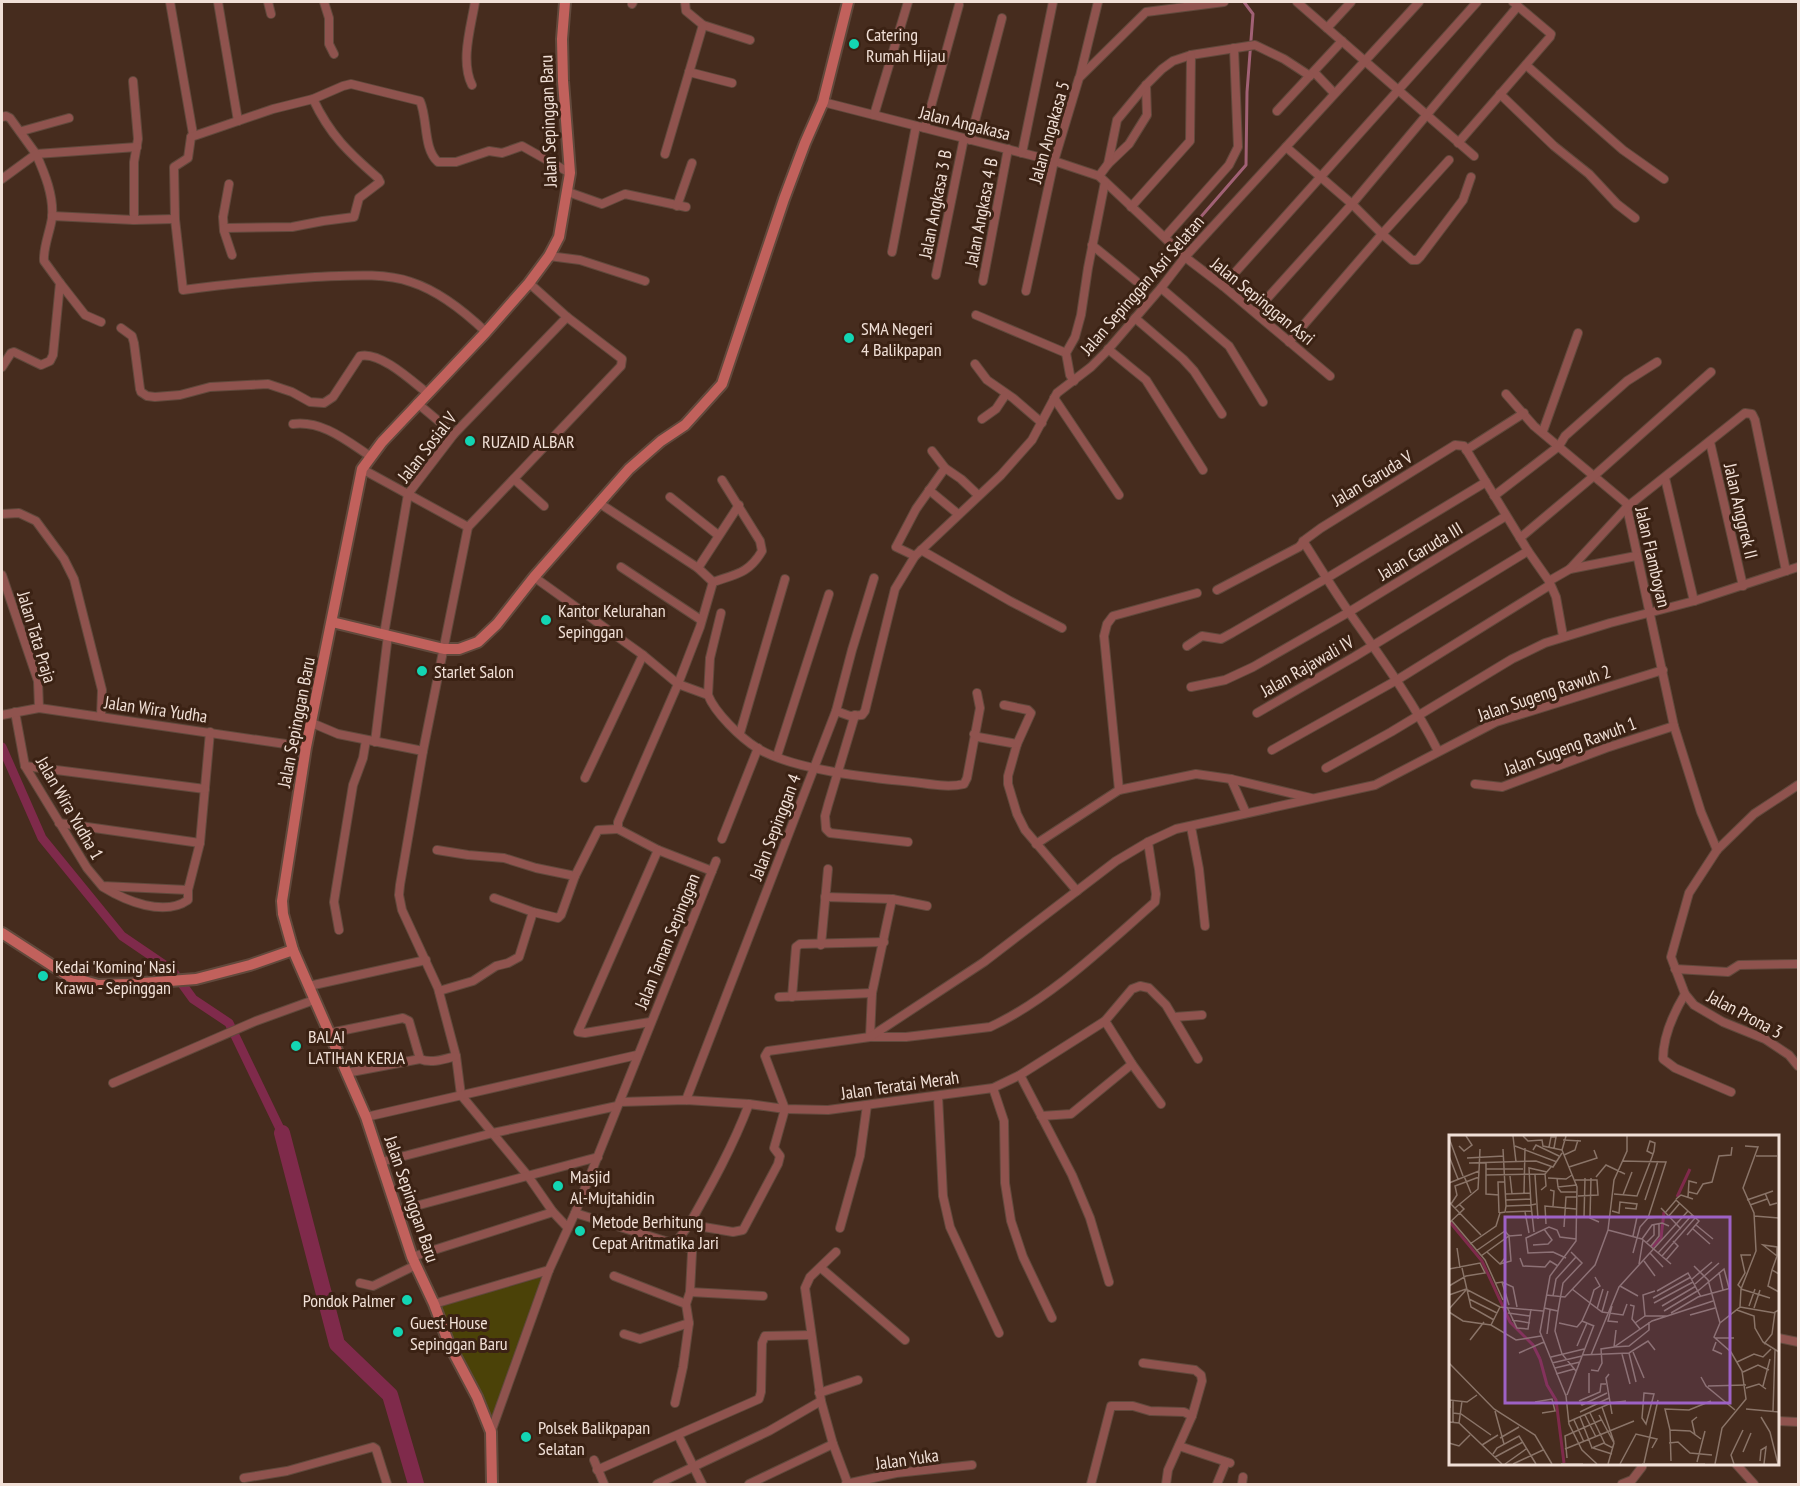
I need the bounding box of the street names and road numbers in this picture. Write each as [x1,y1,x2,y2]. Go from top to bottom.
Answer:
street label: Jalan Sepinggan Baru [534,54,562,189]
street label: Jalan Angakasa 5 [1023,78,1075,187]
street label: Jalan Angakasa [916,100,1013,145]
street label: Jalan Angkasa 3 B [913,148,957,261]
street label: Jalan Angkasa 4 B [959,156,1003,269]
street label: Jalan Sepinggan Asri Selatan [1075,211,1209,360]
street label: Jalan Sepinggan Asri [1206,252,1320,350]
street label: Jalan Sosial V [392,407,462,488]
street label: Jalan Garuda V [1327,445,1417,512]
street label: Jalan Anggrek II [1719,460,1763,561]
street label: Jalan Flamboyan [1630,504,1676,610]
street label: Jalan Garuda III [1373,517,1467,586]
street label: Jalan Tata Praja [12,587,62,686]
street label: Jalan Rajawali IV [1255,630,1358,702]
street label: Jalan Sepinggan Baru [272,655,320,790]
street label: Jalan Sugeng Rawuh 2 [1474,660,1613,727]
street label: Jalan Wira Yudha [102,690,209,728]
street label: Jalan Sugeng Rawuh 1 [1500,711,1639,781]
street label: Jalan Wira Yudha 1 [31,751,109,864]
street label: Jalan Sepinggan 4 [744,771,806,884]
street label: Jalan Taman Sepinggan [629,870,705,1013]
street label: Jalan Prona 3 [1703,984,1787,1043]
street label: Jalan Teratai Merah [839,1065,960,1105]
street label: Jalan Sepinggan Baru [379,1132,444,1265]
street label: Jalan Yuka [873,1443,940,1475]

